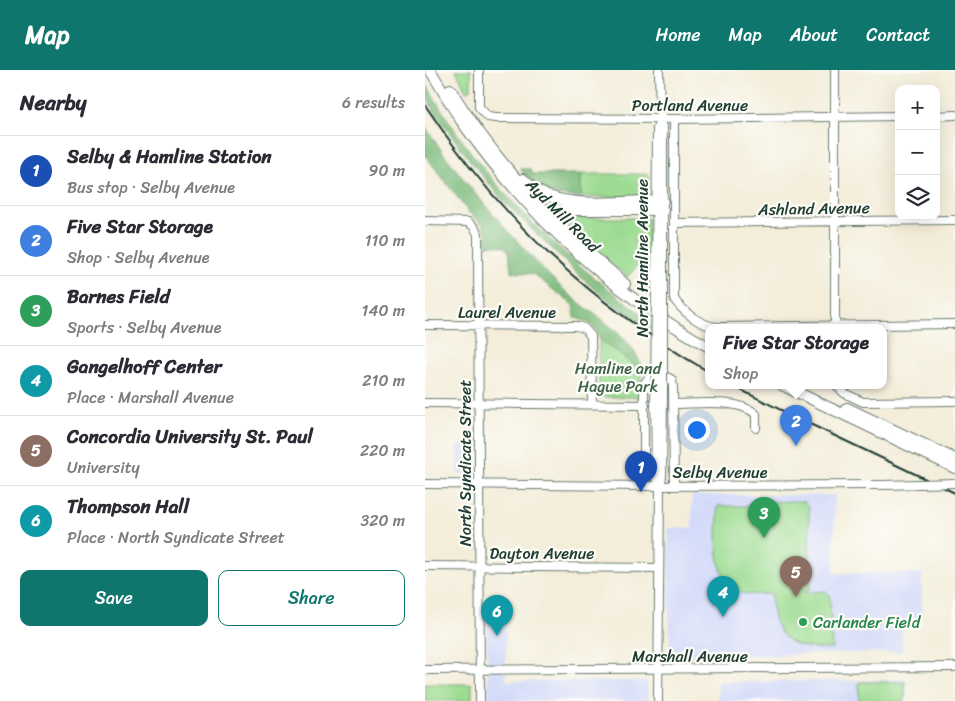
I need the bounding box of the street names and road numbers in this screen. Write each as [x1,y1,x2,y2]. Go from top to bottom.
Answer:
street label: Portland Avenue [632,91,748,120]
street label: Ayd Mill Road [518,170,608,261]
street label: North Hamline Avenue [628,179,657,337]
street label: Ashland Avenue [757,193,870,224]
street label: Laurel Avenue [458,298,556,327]
street label: North Syndicate Street [451,380,480,546]
street label: Selby Avenue [673,458,768,487]
street label: Dayton Avenue [490,539,594,568]
street label: Marshall Avenue [632,642,748,671]

